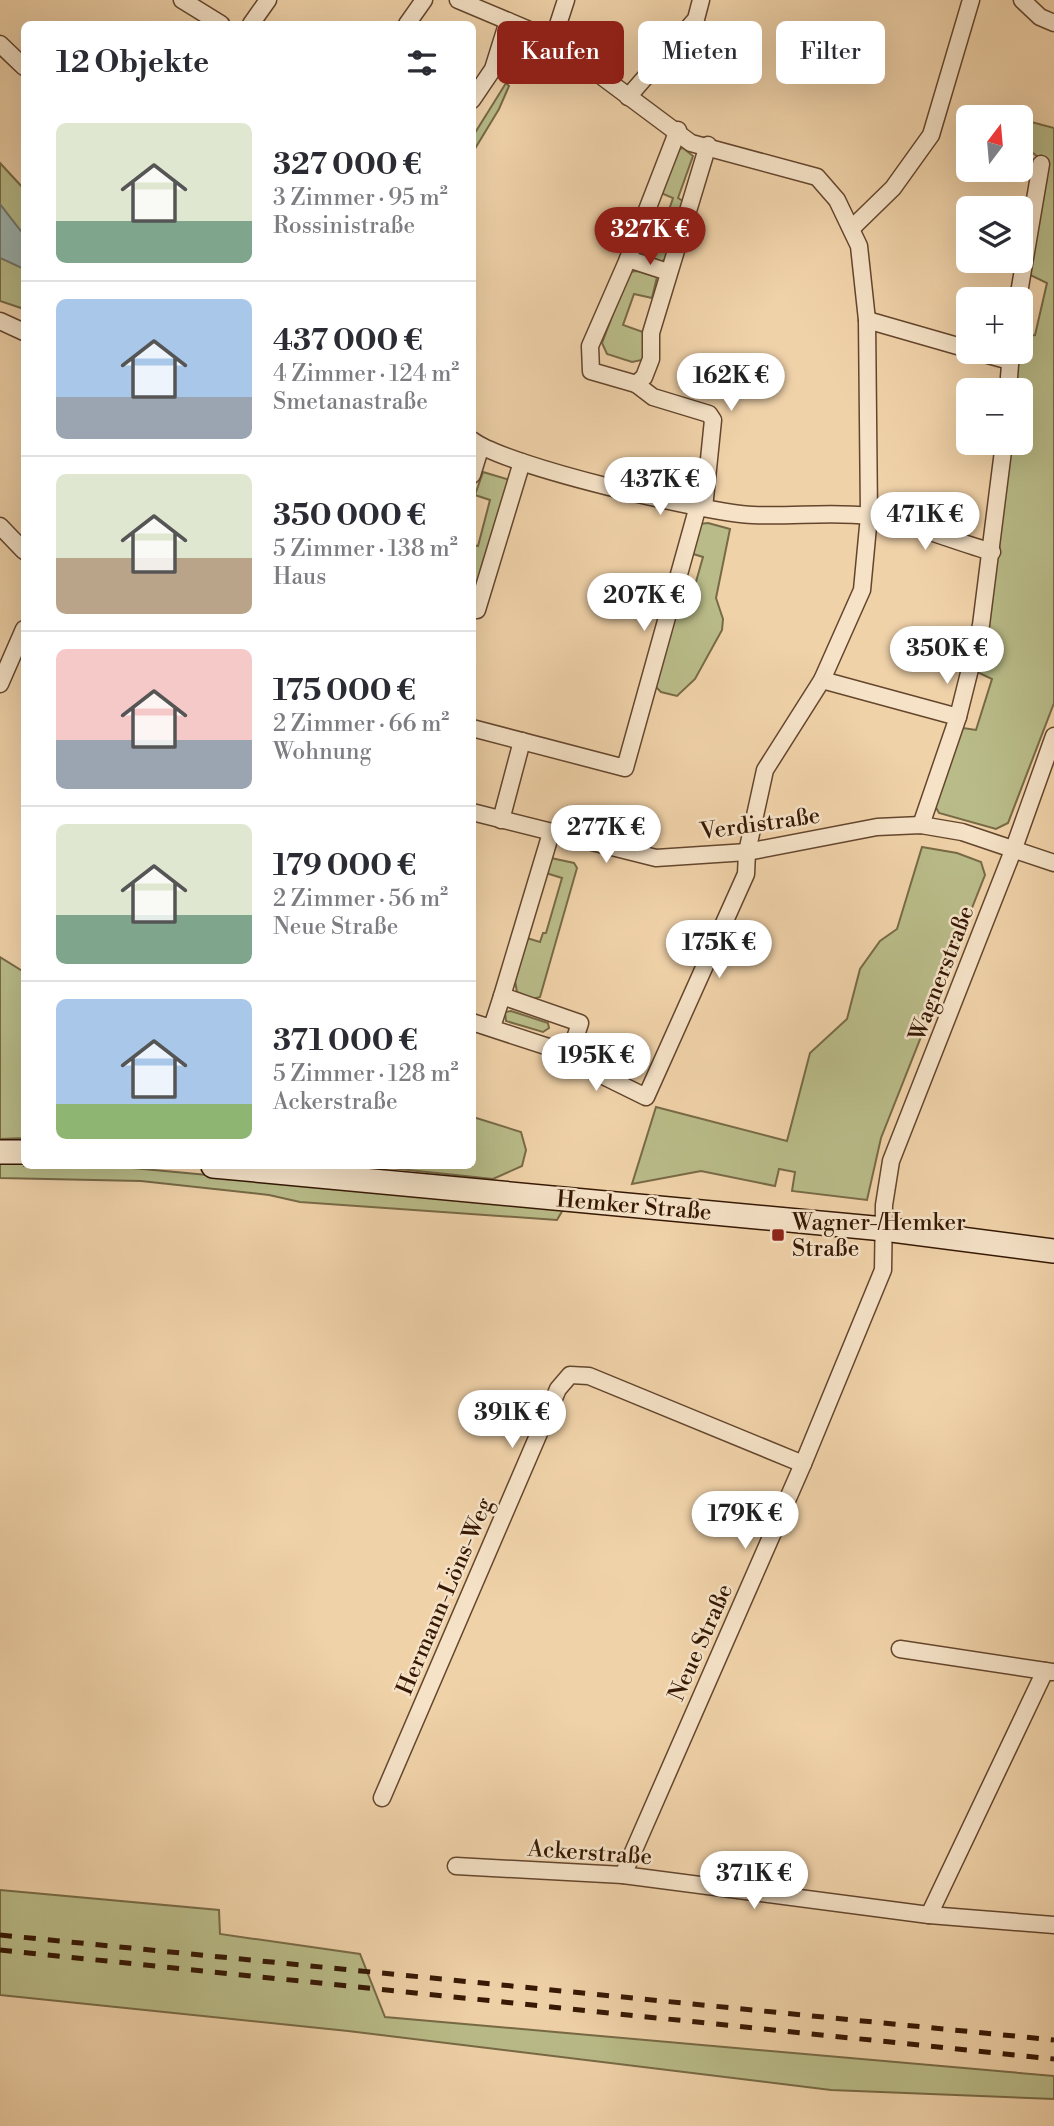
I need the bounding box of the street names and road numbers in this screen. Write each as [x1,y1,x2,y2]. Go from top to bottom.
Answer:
street label: Verdistraße [697,802,822,846]
street label: Wagnerstraße [903,902,981,1046]
street label: Hemker Straße [555,1185,713,1227]
street label: Hermann-Löns-Weg [391,1493,499,1699]
street label: Neue Straße [663,1579,739,1705]
street label: Ackerstraße [526,1835,653,1871]

